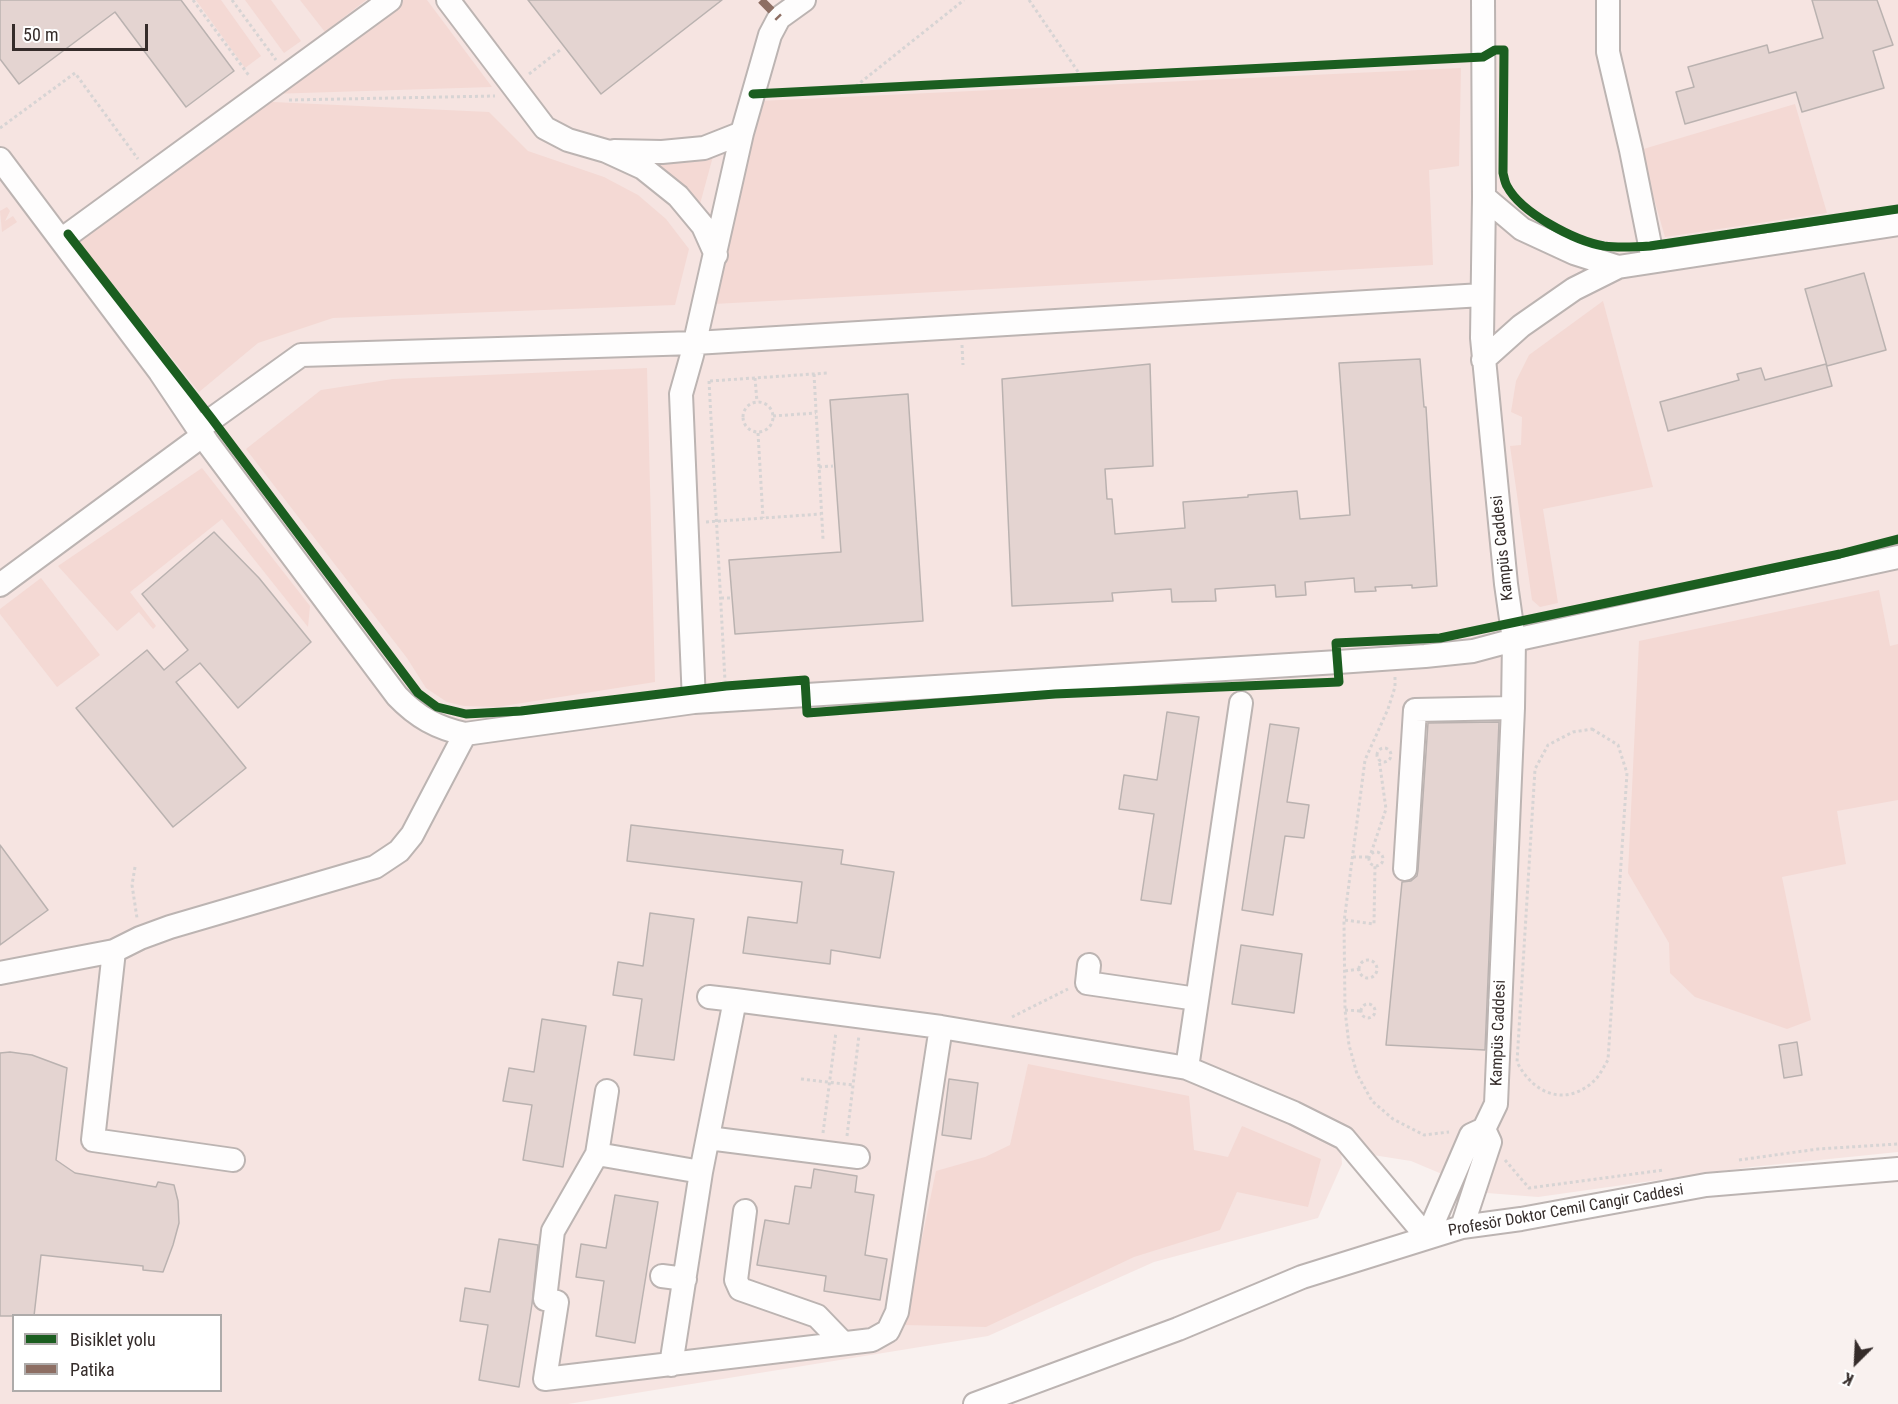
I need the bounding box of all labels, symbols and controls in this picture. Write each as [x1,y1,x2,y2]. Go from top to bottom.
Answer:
scale bar [15,12,152,50]
text: 50 m [23,24,58,45]
street label: Kampüs Caddesi [1488,494,1518,602]
street label: Kampüs Caddesi [1488,980,1510,1086]
street label: Profesör Doktor Cemil Cangir Caddesi [1447,1181,1685,1241]
legend [12,1314,222,1392]
text: Bisiklet yolu [70,1329,156,1350]
north arrow [1826,1332,1886,1392]
text: Patika [70,1359,115,1380]
text: K [1841,1368,1856,1389]

